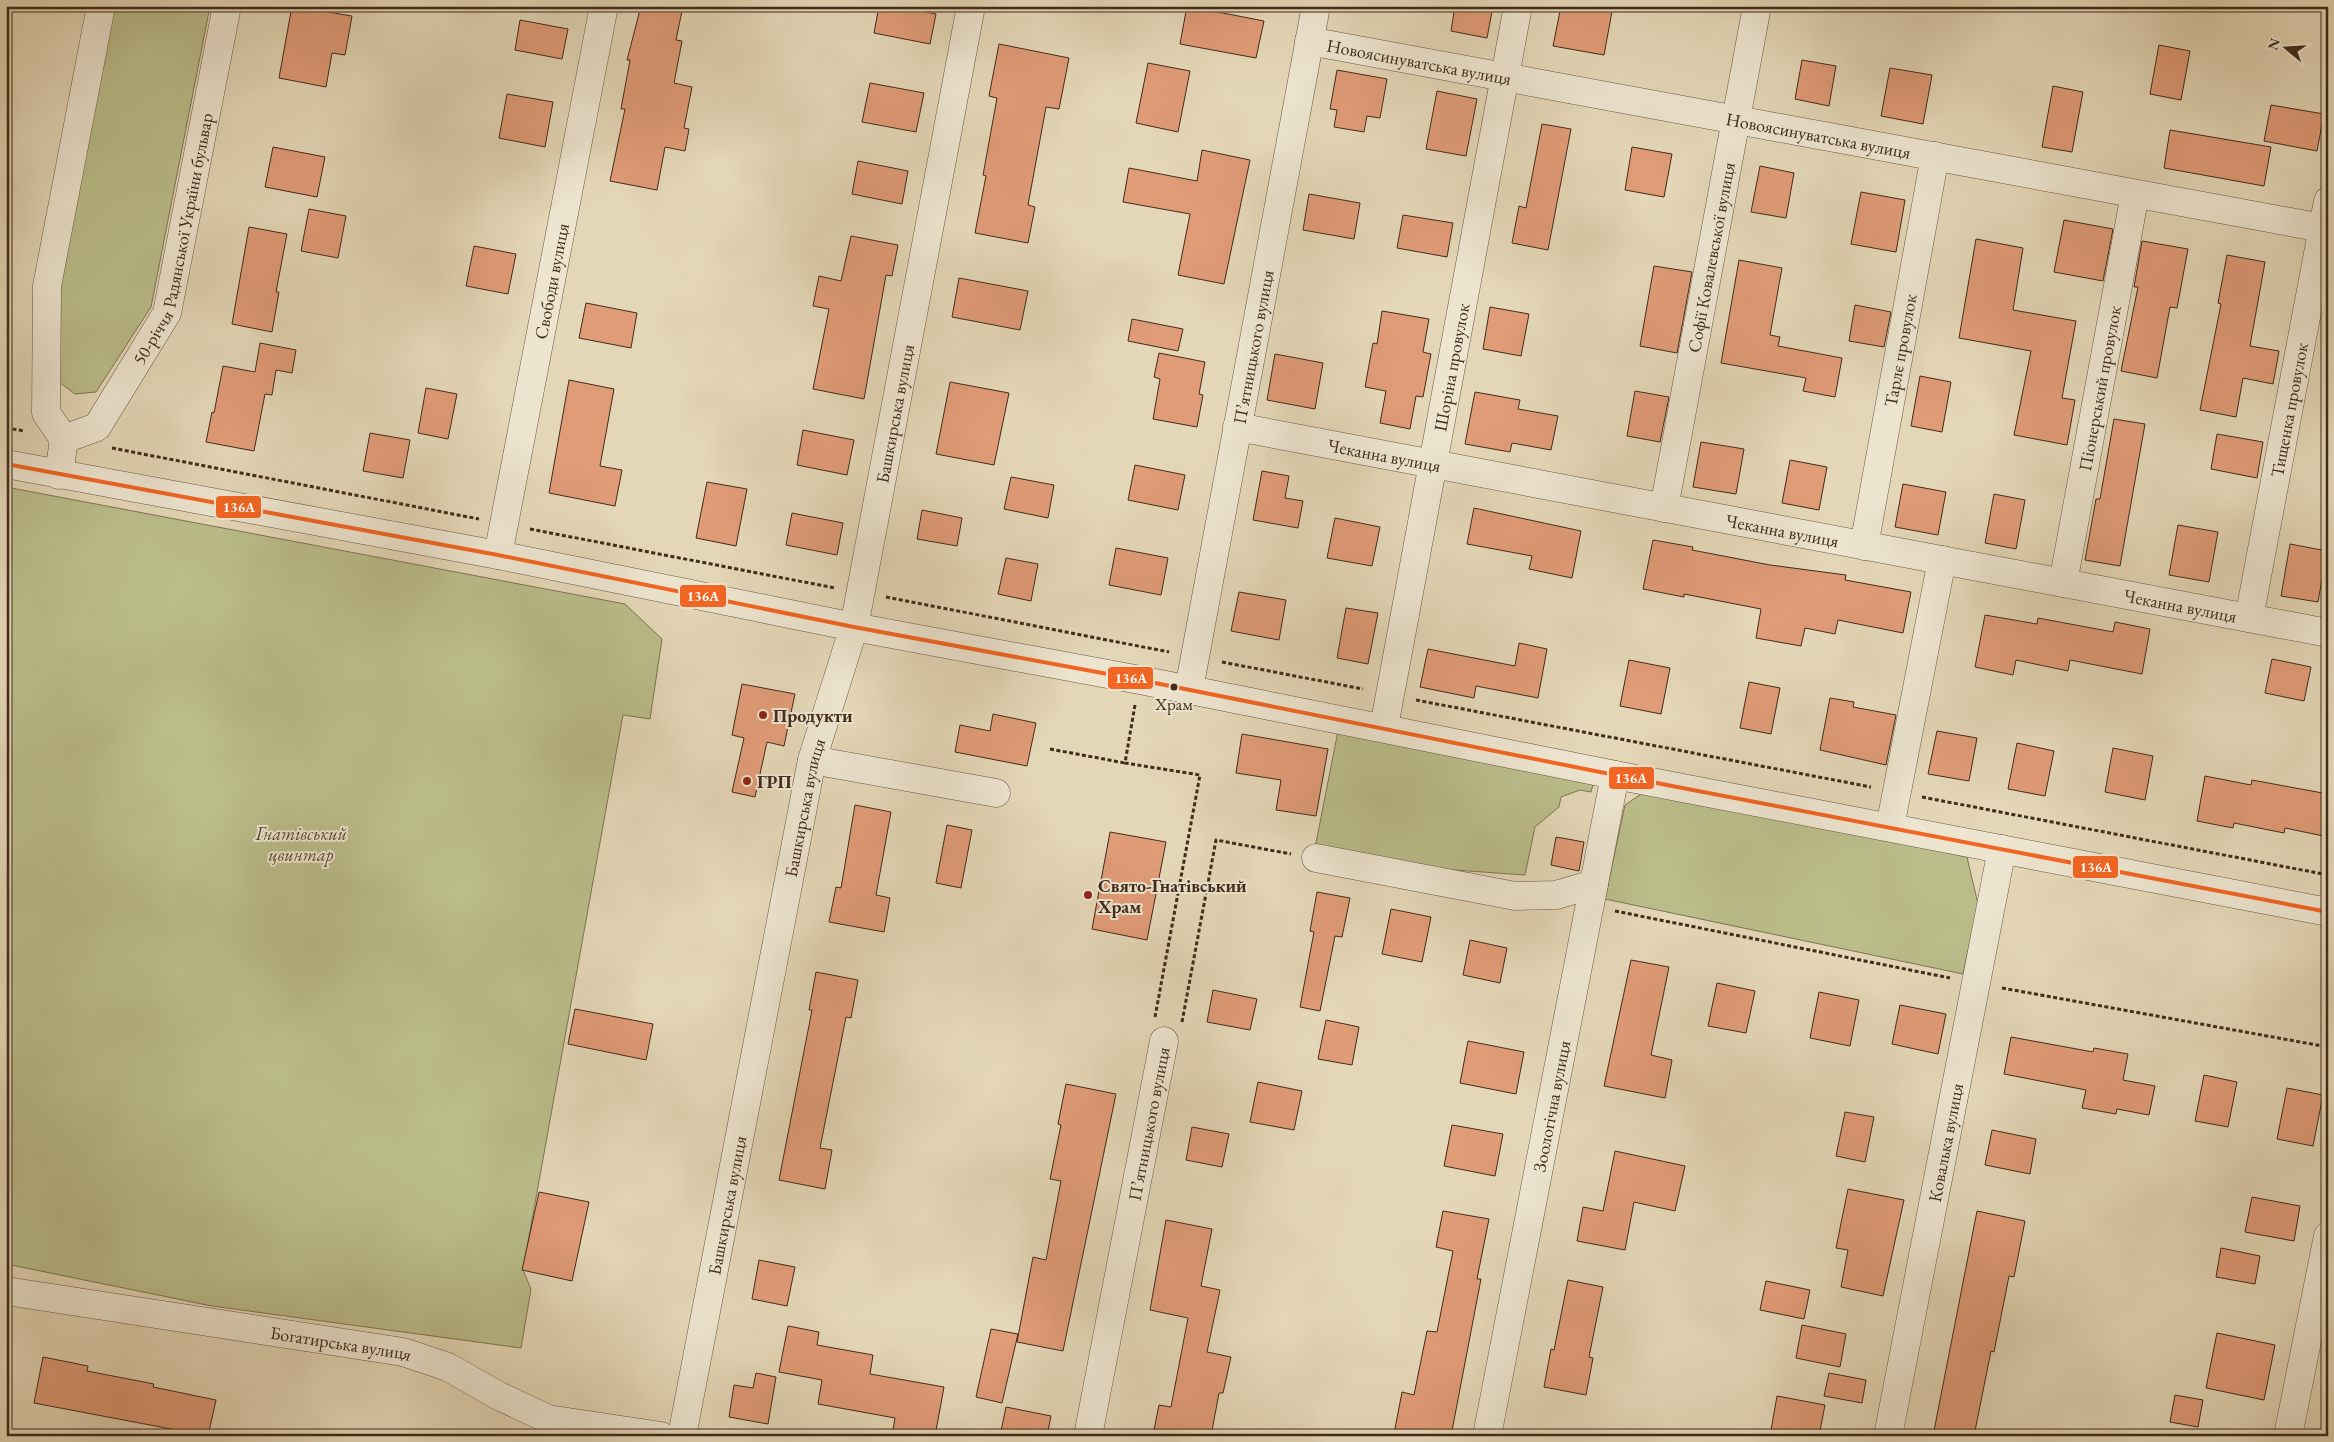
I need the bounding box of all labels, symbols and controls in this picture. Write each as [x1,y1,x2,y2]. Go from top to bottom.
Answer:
north arrow [2262,22,2312,72]
street label: Новоясинуватська вулиця [1325,33,1513,90]
text: N [2263,35,2284,52]
street label: Новоясинуватська вулиця [1724,107,1913,163]
street label: 50-річчя Радянської України бульвар [127,111,217,369]
street label: Софії Ковалевської вулиця [1682,160,1739,354]
street label: Свободи вулиця [528,221,573,341]
street label: П’ятницького вулиця [1227,268,1278,426]
street label: Тарлє провулок [1878,292,1921,409]
street label: Шоріна провулок [1428,301,1474,433]
street label: Пiонерський провулок [2072,303,2126,473]
street label: Тищенка провулок [2264,340,2313,479]
street label: Башкирська вулиця [870,342,919,485]
street label: Чеканна вулиця [1326,433,1443,477]
line badge: 136А [215,495,262,519]
text: 136А [223,498,256,516]
street label: Чеканна вулиця [1724,508,1841,552]
street label: Чеканна вулиця [2122,583,2239,627]
line badge: 136А [679,584,727,608]
text: 136А [687,587,720,605]
line badge: 136А [1107,666,1154,690]
text: 136А [1115,669,1148,687]
marker: Храм [1169,682,1179,692]
place label: Храм [1154,693,1193,715]
place label: Продукти [773,704,853,727]
marker: Продукти [757,709,769,721]
street label: Башкирська вулиця [778,735,830,879]
line badge: 136А [1608,766,1655,790]
text: 136А [1615,769,1648,787]
place label: ГРП [757,770,792,793]
marker: ГРП [741,775,753,787]
park label: Гнатівський цвинтар [254,822,347,867]
line badge: 136А [2072,855,2119,879]
text: 136А [2080,858,2113,876]
place label: Свято-Гнатівський Храм [1097,874,1247,918]
marker: Свято-Гнатівський Храм [1082,889,1094,901]
street label: Зоологічна вулиця [1527,1038,1575,1174]
street label: П’ятницького вулиця [1122,1045,1174,1203]
street label: Ковалька вулиця [1922,1081,1968,1204]
street label: Башкирська вулиця [702,1134,751,1277]
street label: Богатирська вулиця [269,1320,415,1366]

